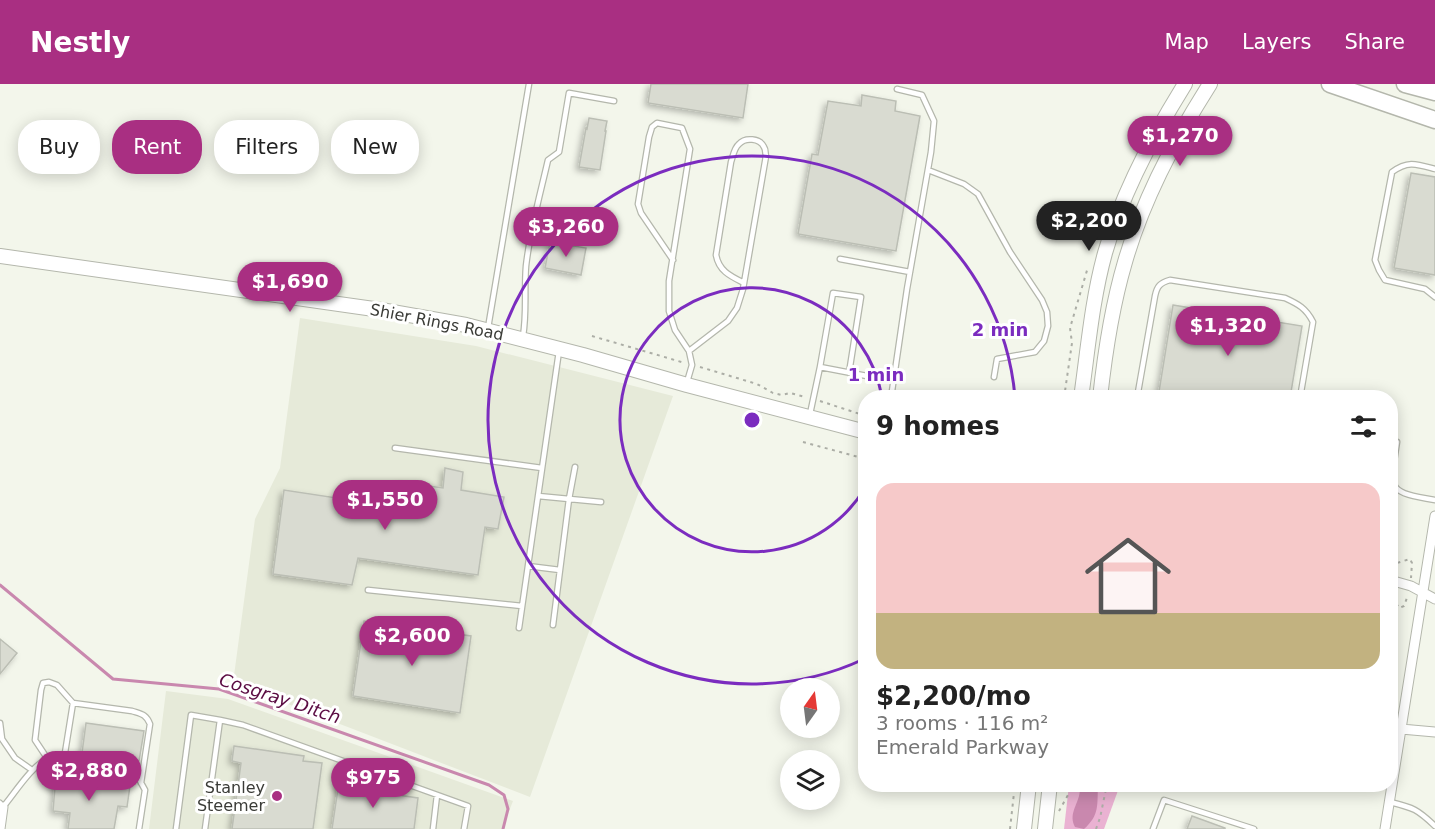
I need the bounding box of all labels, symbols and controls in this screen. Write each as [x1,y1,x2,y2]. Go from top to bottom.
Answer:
text: Nestly [30,26,130,59]
text: Map [1165,30,1209,54]
text: Layers [1242,30,1311,54]
text: Share [1344,30,1405,54]
pin: $1,270 [1131,116,1229,167]
chip: Buy [18,120,100,174]
chip: Rent [112,120,202,174]
chip: Filters [214,120,319,174]
chip: New [331,120,419,174]
text: $1,270 [1141,123,1219,147]
pin: $2,200 [1040,201,1138,252]
pin: $3,260 [517,207,615,258]
text: $2,200 [1050,208,1128,232]
text: $3,260 [527,214,605,238]
pin: $1,690 [241,262,339,313]
text: $1,690 [251,269,329,293]
street label: Shier Rings Road [369,300,505,344]
pin: $1,320 [1179,306,1277,357]
text: $1,320 [1189,313,1267,337]
text: 2 min [972,319,1028,340]
text: 1 min [848,364,904,385]
centre of rings [742,410,762,430]
icon: filters [1347,410,1380,443]
text: 9 homes [876,411,1000,441]
pin: $1,550 [336,480,434,531]
text: $1,550 [346,487,424,511]
icon: home [1074,522,1182,630]
pin: $2,600 [363,616,461,667]
text: $2,600 [373,623,451,647]
water label: Cosgray Ditch [217,668,343,728]
north arrow [780,678,840,738]
map controls [780,678,840,810]
text: $2,200/mo [876,681,1031,711]
text: 3 rooms · 116 m² [876,711,1048,735]
text: Emerald Parkway [876,735,1049,759]
button: layers [780,750,840,810]
pin: $2,880 [40,751,138,802]
text: $2,880 [50,758,128,782]
pin: $975 [337,758,409,809]
text: $975 [345,765,401,789]
place label: Stanley Steemer [197,778,265,815]
marker: Stanley Steemer [270,789,284,803]

